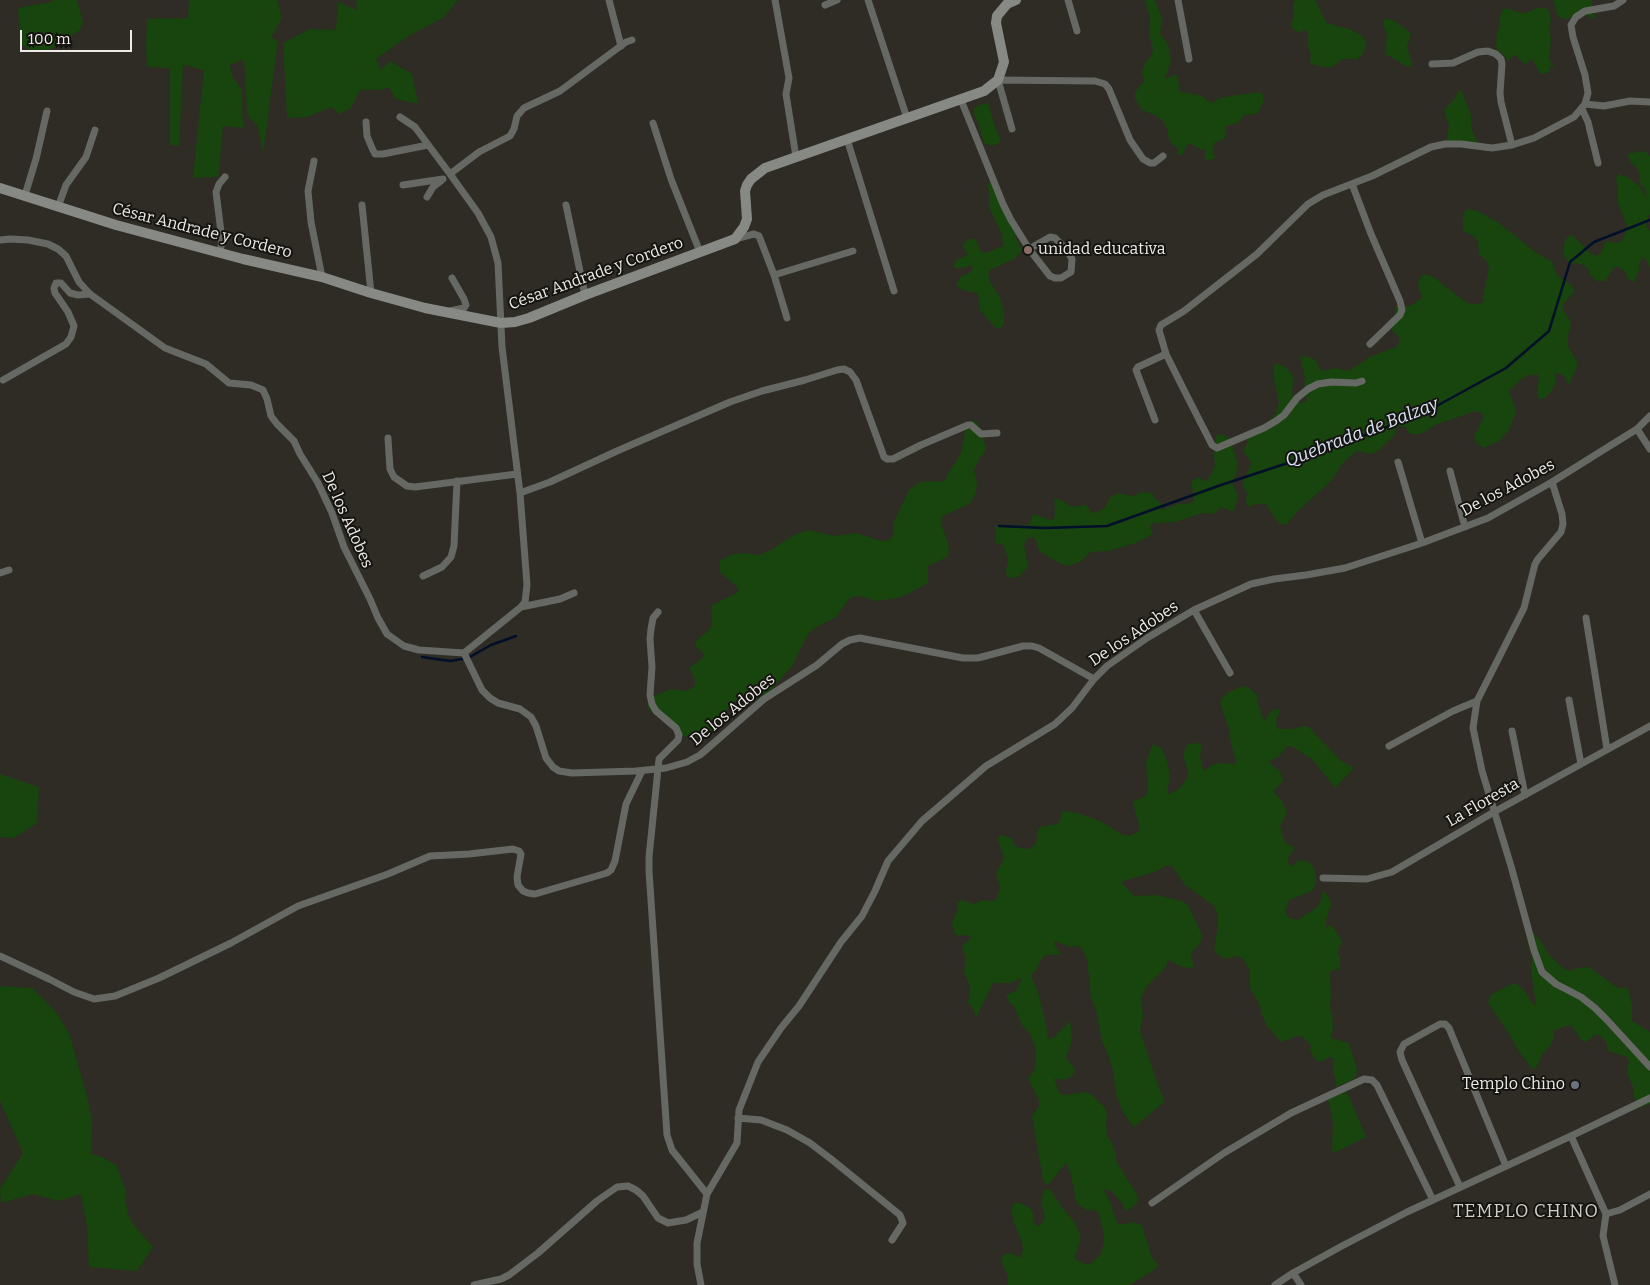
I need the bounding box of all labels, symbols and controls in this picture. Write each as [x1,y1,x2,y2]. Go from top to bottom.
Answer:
scale bar [22,20,135,52]
text: 100 m [28,30,71,48]
street label: César Andrade y Cordero [110,199,294,263]
street label: César Andrade y Cordero [506,233,686,315]
place label: unidad educativa [1038,240,1165,260]
marker: unidad educativa [1022,244,1034,256]
water label: Quebrada de Balzay [1282,394,1442,472]
street label: De los Adobes [1458,455,1558,521]
street label: De los Adobes [317,469,377,571]
street label: De los Adobes [1086,597,1182,671]
street label: De los Adobes [687,670,779,750]
street label: La Floresta [1443,775,1523,831]
place label: Templo Chino [1462,1075,1565,1095]
marker: Templo Chino [1569,1079,1581,1091]
district label: TEMPLO CHINO [1452,1201,1600,1223]

